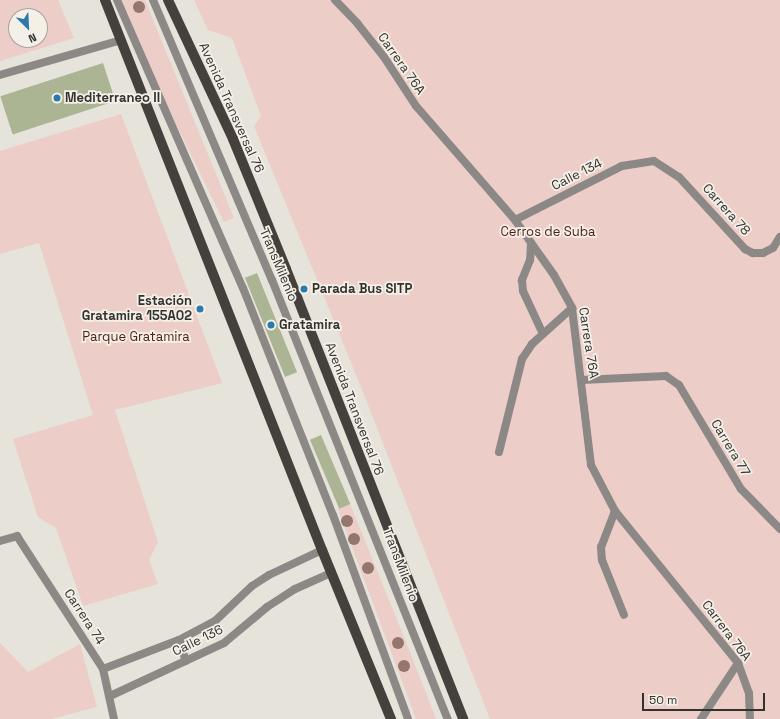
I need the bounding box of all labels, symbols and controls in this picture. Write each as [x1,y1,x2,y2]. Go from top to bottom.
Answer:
north arrow [8,8,48,48]
text: N [26,30,39,46]
street label: Carrera 76A [374,30,428,98]
street label: Avenida Transversal 76 [195,40,267,176]
place label: Mediterraneo II [65,90,160,106]
marker: Mediterraneo II [52,93,62,103]
street label: Calle 134 [549,156,605,194]
street label: Carrera 78 [699,181,753,239]
park label: Cerros de Suba [500,224,596,240]
street label: TransMilenio [256,226,300,304]
place label: Parada Bus SITP [312,281,412,297]
marker: Parada Bus SITP [299,284,309,294]
place label: Estación Gratamira 155A02 [82,294,192,325]
marker: Estación Gratamira 155A02 [195,304,205,314]
street label: Carrera 76A [575,306,601,380]
place label: Gratamira [279,317,340,333]
marker: Gratamira [266,320,276,330]
park label: Parque Gratamira [82,329,190,345]
street label: Avenida Transversal 76 [321,340,387,478]
street label: Carrera 77 [707,417,753,479]
street label: TransMilenio [379,526,421,604]
street label: Carrera 74 [60,586,108,648]
street label: Carrera 76A [698,598,754,664]
street label: Calle 136 [170,622,226,660]
scale bar [644,685,767,711]
text: 50 m [649,692,677,708]

